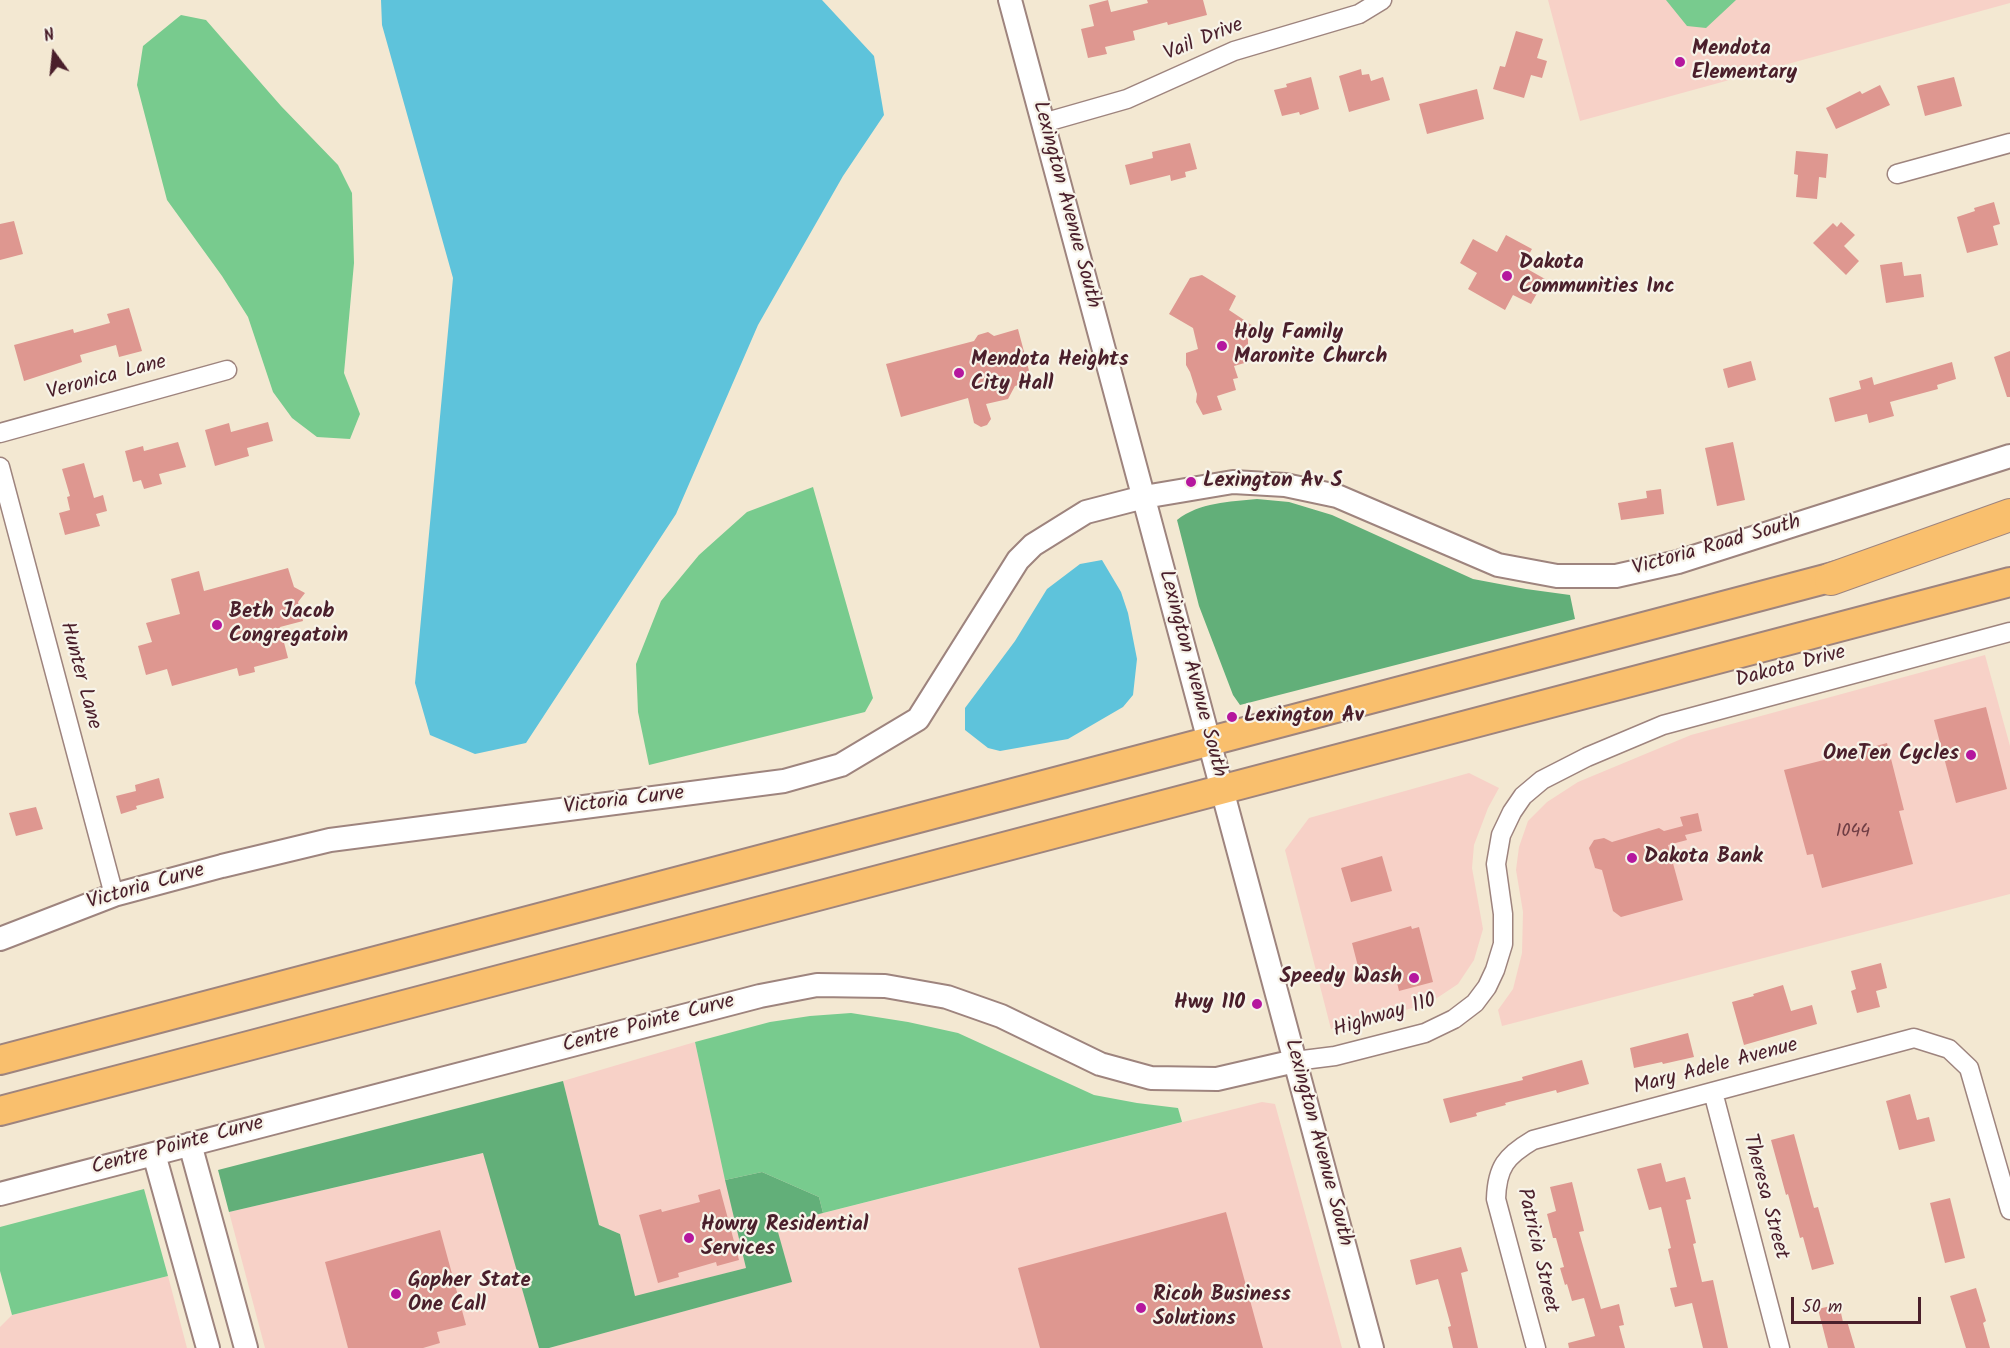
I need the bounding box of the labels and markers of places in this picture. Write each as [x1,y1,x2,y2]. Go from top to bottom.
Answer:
place label: Mendota Elementary [1692,37,1797,87]
marker: Mendota Elementary [1673,55,1687,69]
place label: Dakota Communities Inc [1519,251,1675,301]
marker: Dakota Communities Inc [1500,269,1514,283]
place label: Holy Family Maronite Church [1234,321,1387,371]
marker: Holy Family Maronite Church [1215,339,1229,353]
place label: Mendota Heights City Hall [971,348,1128,398]
marker: Mendota Heights City Hall [952,366,966,380]
place label: Lexington Av S [1203,469,1342,495]
marker: Lexington Av S [1184,475,1198,489]
place label: Beth Jacob Congregatoin [229,600,348,650]
marker: Beth Jacob Congregatoin [210,618,224,632]
place label: Lexington Av [1244,704,1364,730]
marker: Lexington Av [1225,710,1239,724]
place label: OneTen Cycles [1823,742,1959,768]
marker: OneTen Cycles [1964,748,1978,762]
place label: Dakota Bank [1644,845,1763,871]
marker: Dakota Bank [1625,851,1639,865]
place label: Speedy Wash [1279,965,1402,991]
marker: Speedy Wash [1407,971,1421,985]
place label: Hwy 110 [1174,991,1245,1017]
marker: Hwy 110 [1250,997,1264,1011]
place label: Howry Residential Services [701,1213,868,1263]
marker: Howry Residential Services [682,1231,696,1245]
place label: Gopher State One Call [408,1269,531,1319]
place label: Ricoh Business Solutions [1153,1283,1291,1333]
marker: Gopher State One Call [389,1287,403,1301]
marker: Ricoh Business Solutions [1134,1301,1148,1315]

